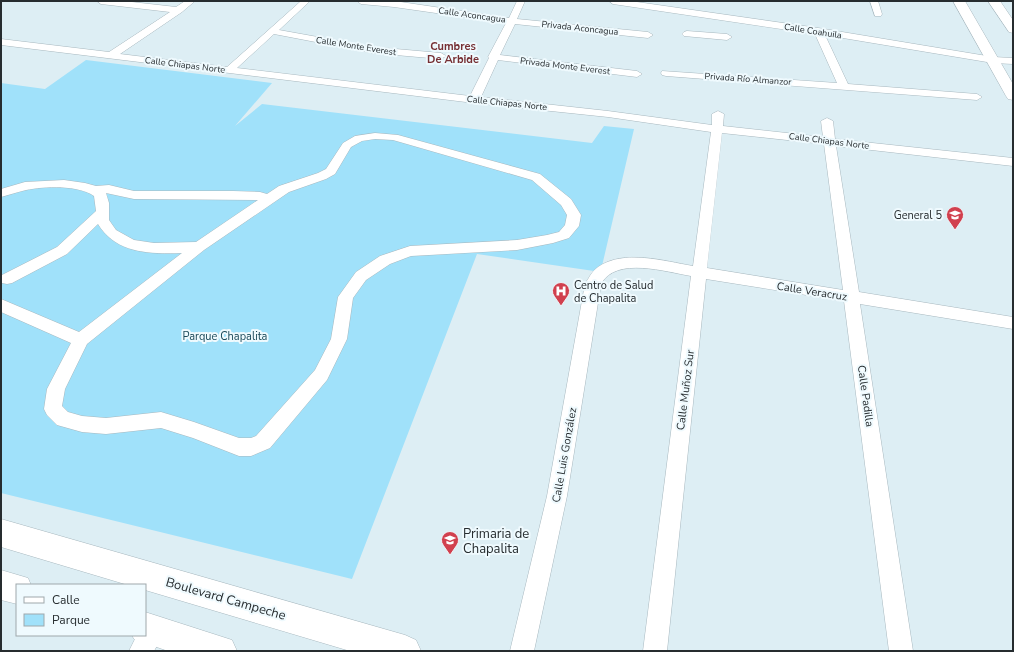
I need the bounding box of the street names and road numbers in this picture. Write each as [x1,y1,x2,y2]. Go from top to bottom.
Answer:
street label: Calle Aconcagua [438,4,507,26]
street label: Privada Aconcagua [541,18,619,38]
street label: Calle Coahuila [783,21,843,42]
street label: Calle Monte Everest [315,34,398,58]
street label: Calle Chiapas Norte [144,54,226,76]
street label: Privada Monte Everest [519,55,611,78]
street label: Privada Río Almanzor [704,70,793,88]
street label: Calle Chiapas Norte [466,93,548,113]
street label: Calle Chiapas Norte [788,130,870,152]
street label: Calle Veracruz [776,279,848,304]
street label: Calle Muñoz Sur [673,349,698,431]
street label: Calle Padilla [854,364,877,428]
street label: Calle Luis González [549,406,580,504]
street label: Boulevard Campeche [164,573,288,625]

